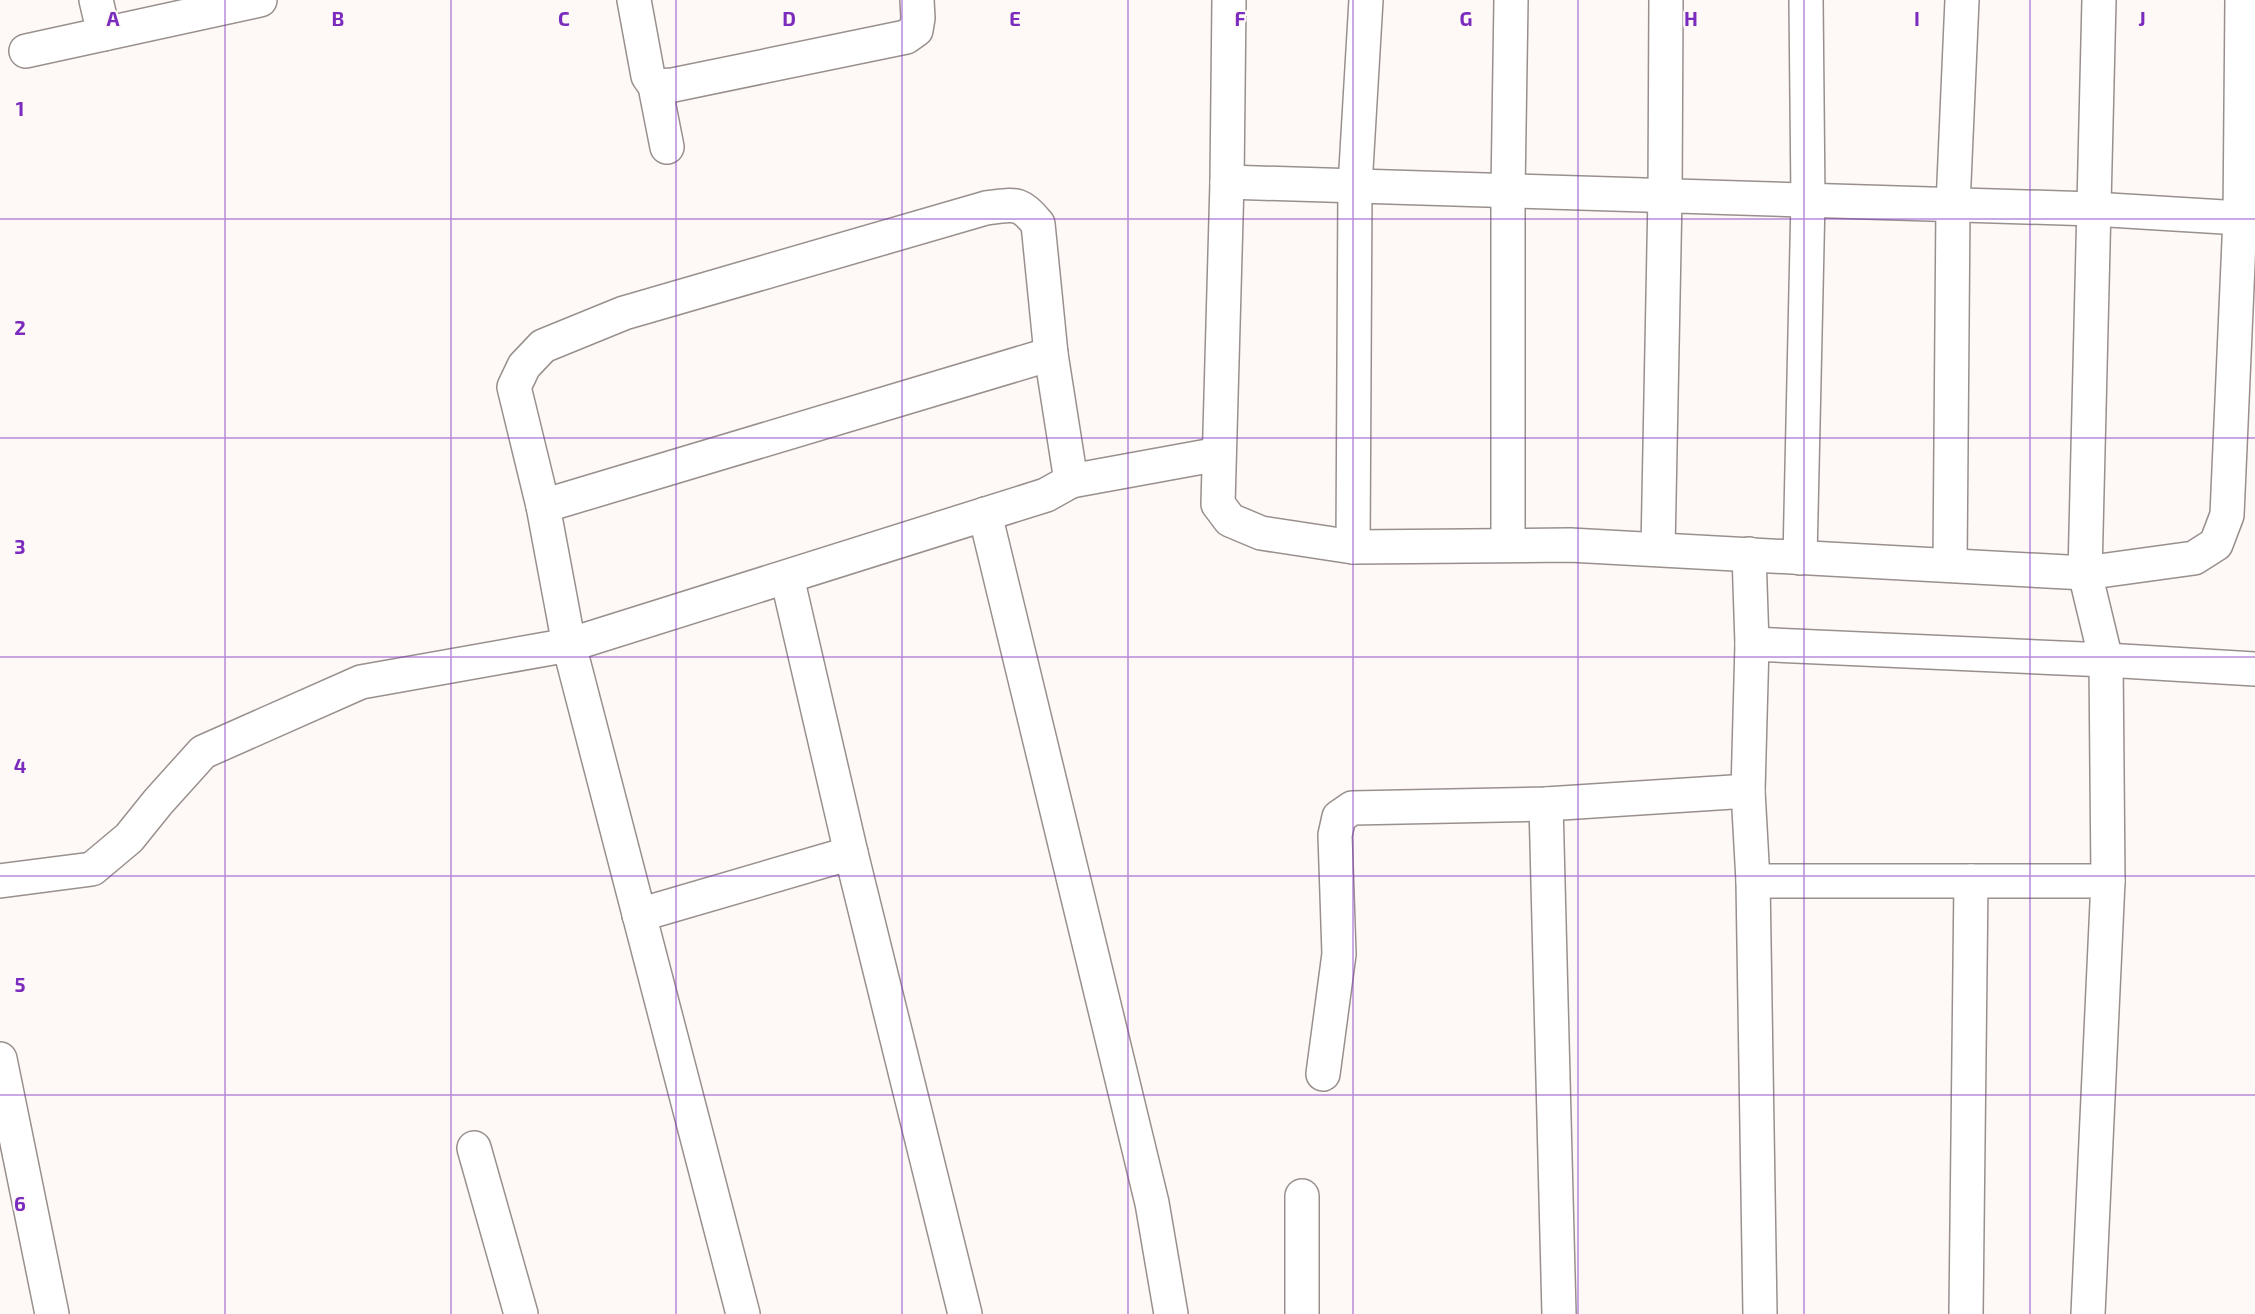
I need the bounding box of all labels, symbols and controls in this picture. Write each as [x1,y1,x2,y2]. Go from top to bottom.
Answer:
text: A [106,6,120,30]
text: B [332,6,344,30]
text: C [558,6,570,30]
text: D [782,6,796,30]
text: E [1009,6,1021,30]
text: F [1234,6,1246,30]
text: G [1460,6,1472,30]
text: H [1684,6,1698,30]
text: I [1914,6,1920,30]
text: J [2138,6,2146,30]
text: 1 [16,96,24,120]
text: 2 [14,315,26,339]
text: 3 [14,534,26,558]
text: 4 [14,753,27,777]
text: 5 [14,972,26,996]
text: 6 [14,1191,26,1215]

